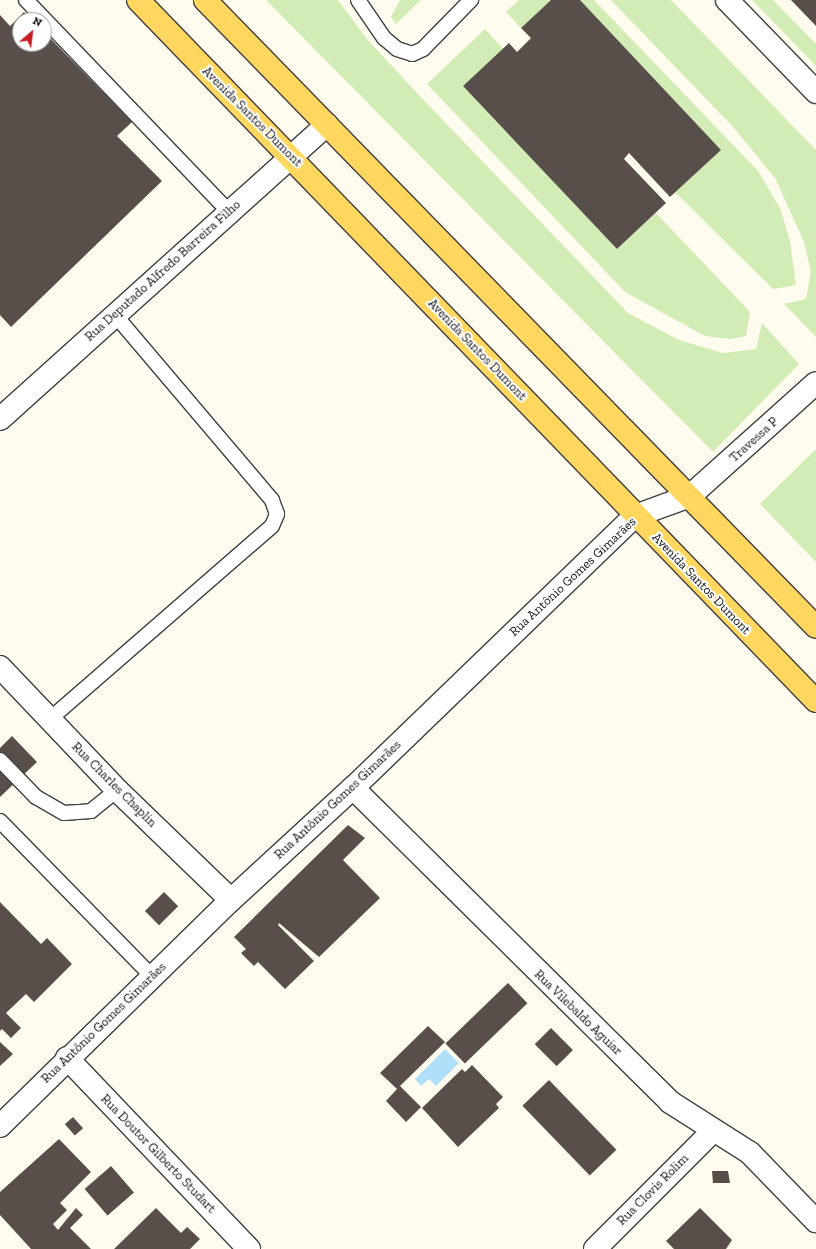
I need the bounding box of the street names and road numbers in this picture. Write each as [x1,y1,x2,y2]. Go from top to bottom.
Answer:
street label: Avenida Santos Dumont [199,64,305,170]
street label: Rua Deputado Alfredo Barreira Filho [82,197,244,345]
street label: Avenida Santos Dumont [424,296,530,404]
street label: Travessa P [727,414,781,466]
street label: Rua Antônio Gomes Gimarães [506,514,640,640]
street label: Avenida Santos Dumont [648,530,754,638]
street label: Rua Antônio Gomes Gimarães [271,737,405,863]
street label: Rua Charles Chaplin [68,739,160,831]
street label: Rua Antônio Gomes Gimarães [38,959,170,1087]
street label: Rua Vilebaldo Aguiar [530,967,626,1059]
street label: Rua Doutor Gilberto Studart [97,1091,219,1217]
street label: Rua Clovis Rolim [614,1151,692,1229]

